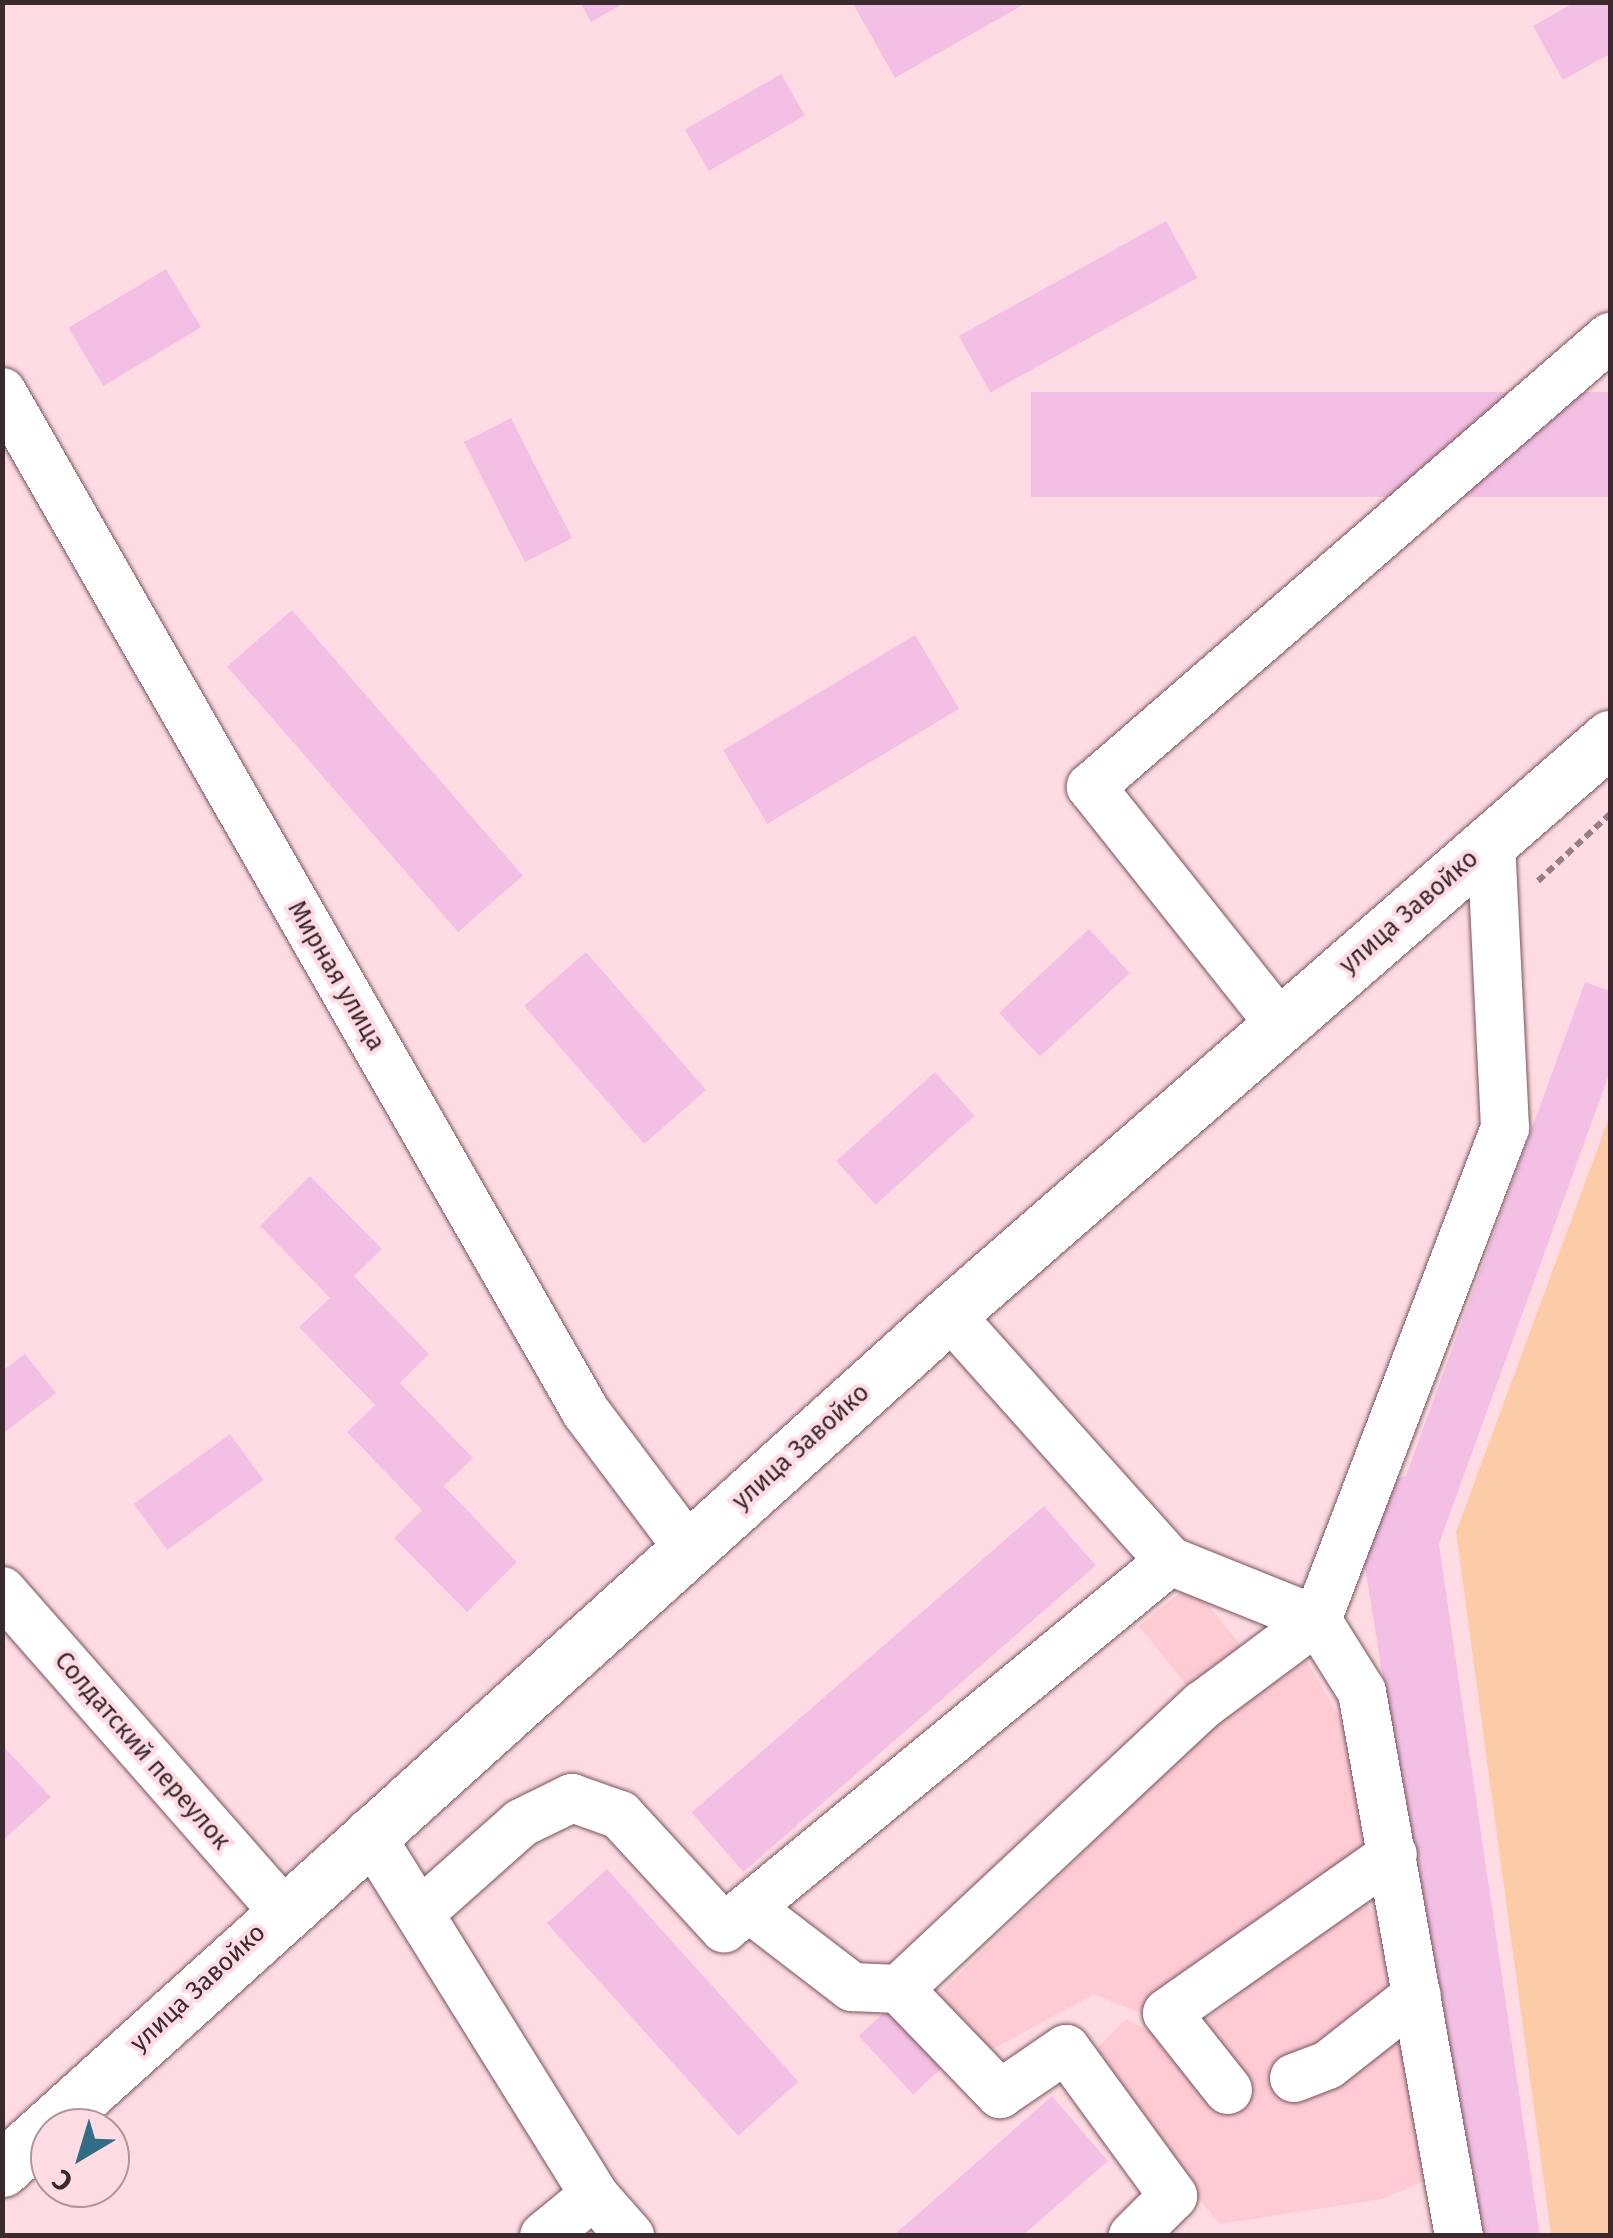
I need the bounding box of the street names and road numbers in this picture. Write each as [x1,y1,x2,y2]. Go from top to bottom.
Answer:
street label: улица Завойко [1334,844,1484,980]
street label: Мирная улица [281,896,391,1056]
street label: улица Завойко [726,1378,876,1516]
street label: Солдатский переулок [48,1646,236,1856]
street label: улица Завойко [124,1918,272,2058]

